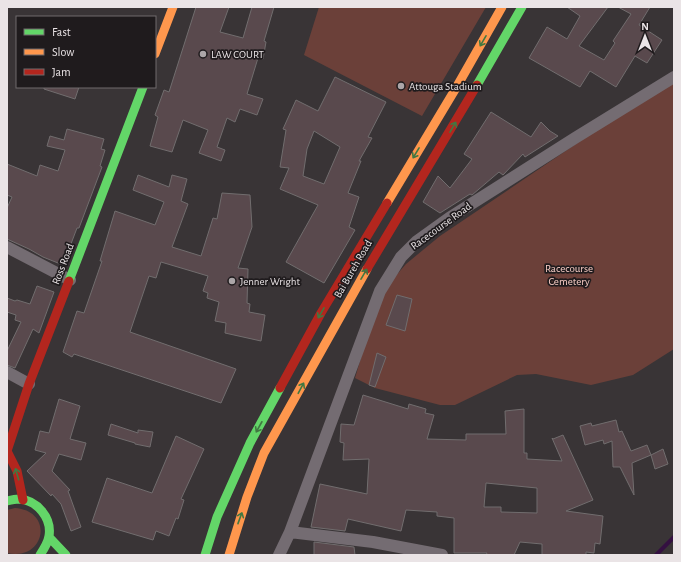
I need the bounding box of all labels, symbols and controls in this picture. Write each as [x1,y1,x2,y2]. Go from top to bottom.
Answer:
legend [16,16,156,88]
north arrow [625,16,665,56]
text: N [641,21,649,32]
text: Fast [52,26,71,38]
one-way arrow [478,35,486,47]
text: Slow [52,46,74,58]
marker: LAW COURT [198,49,208,59]
place label: LAW COURT [211,49,265,60]
text: Jam [52,66,71,78]
marker: Attouga Stadium [396,81,406,91]
place label: Attouga Stadium [409,81,482,92]
one-way arrow [449,121,457,133]
one-way arrow [412,147,420,159]
street label: Racecourse Road [409,200,474,252]
street label: Bai Bureh Road [332,238,374,300]
street label: Ross Road [50,242,76,286]
park label: Racecourse Cemetery [545,263,593,287]
one-way arrow [361,268,369,280]
marker: Jenner Wright [227,276,237,286]
place label: Jenner Wright [240,276,301,287]
one-way arrow [317,307,325,319]
one-way arrow [298,382,305,394]
one-way arrow [254,420,262,432]
one-way arrow [13,468,20,481]
one-way arrow [237,511,244,524]

